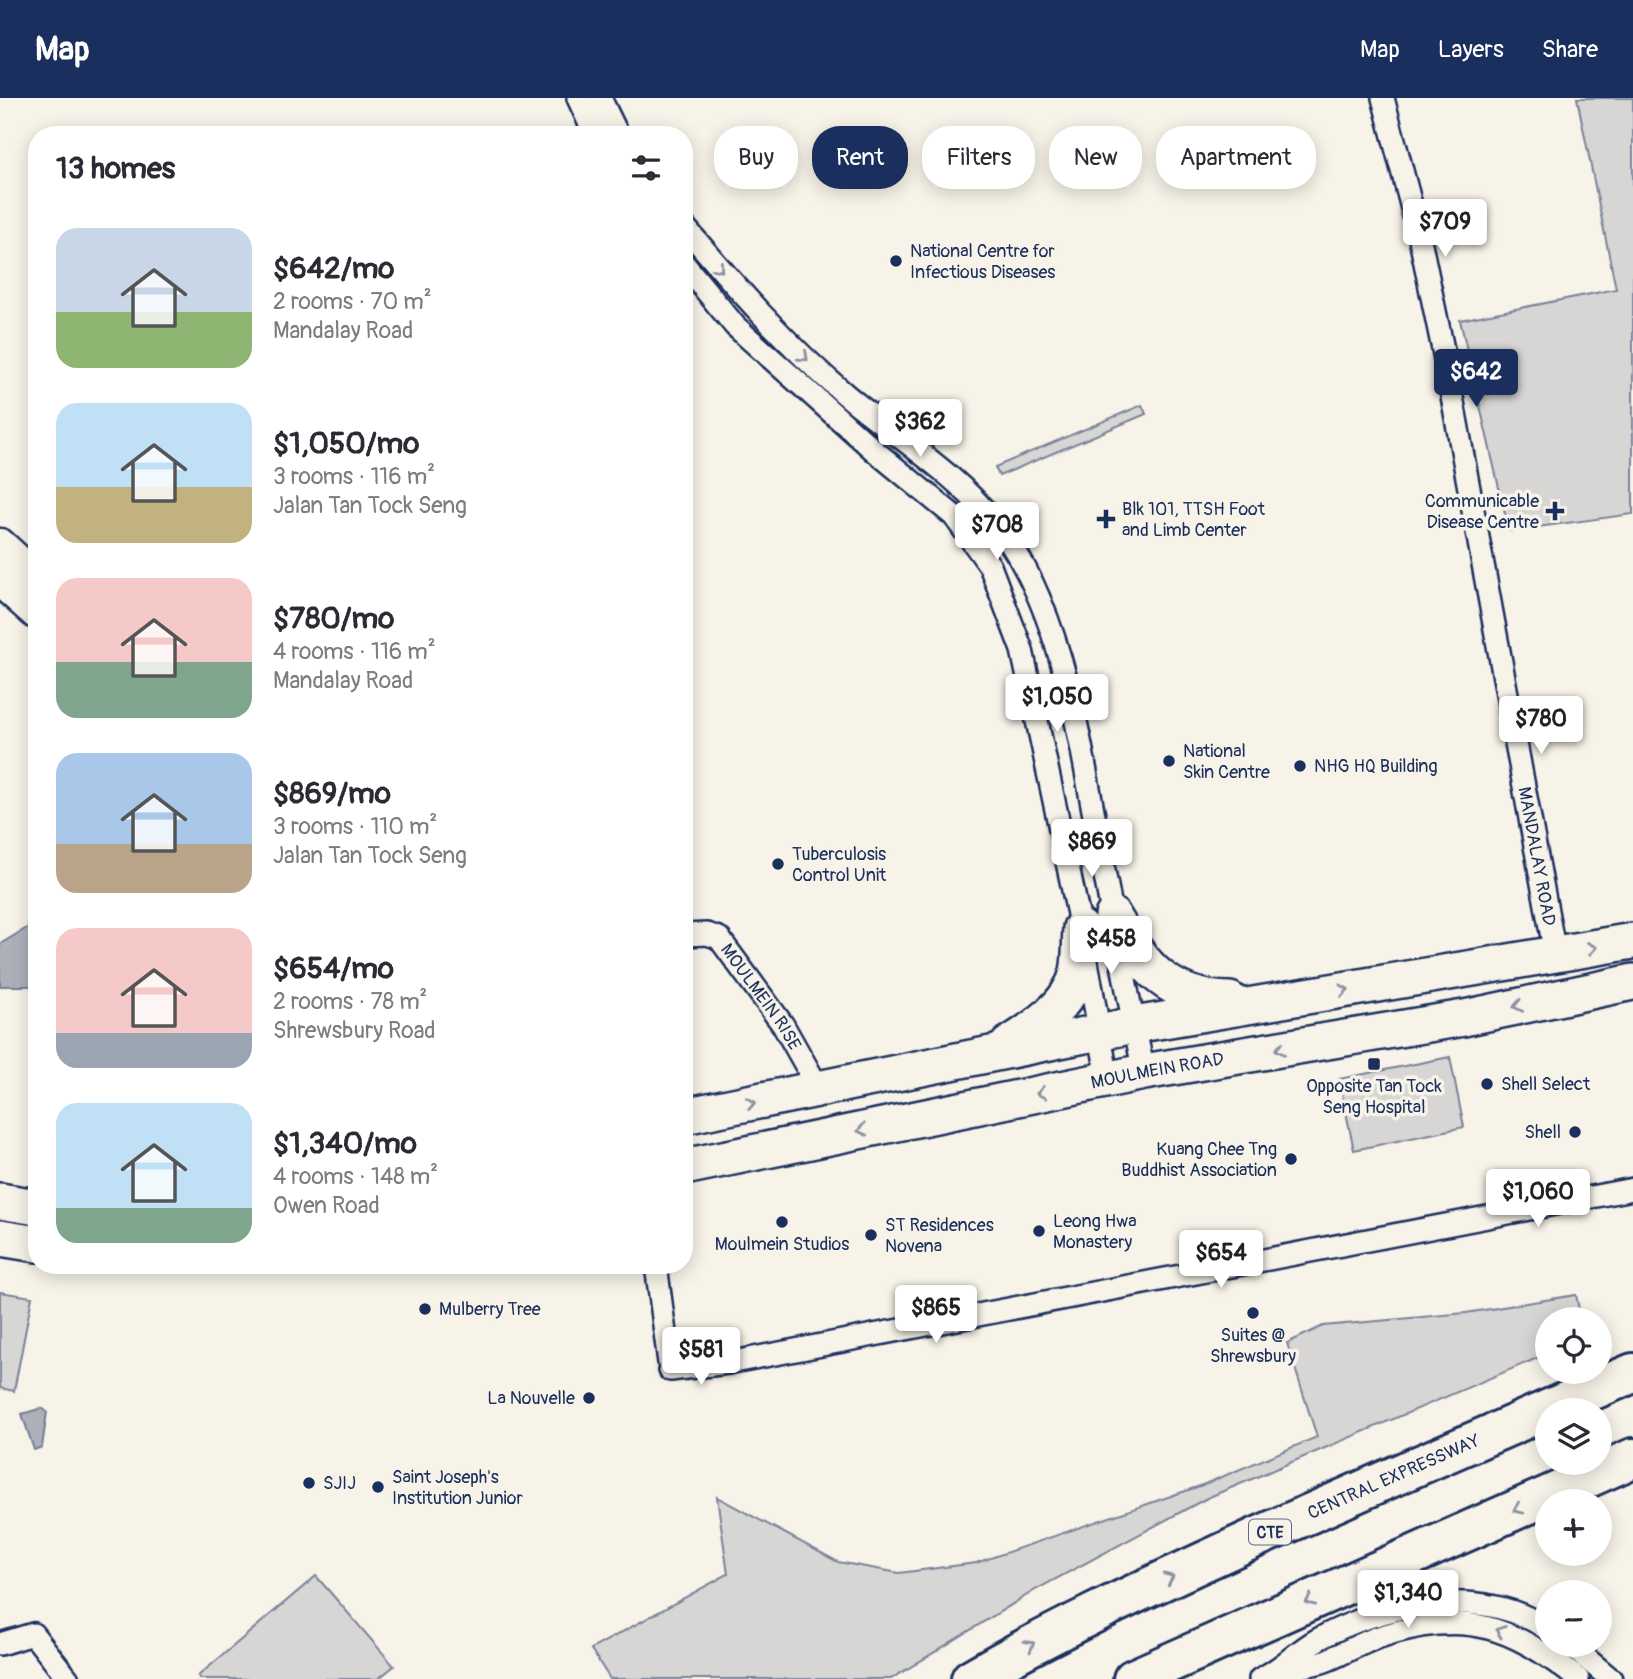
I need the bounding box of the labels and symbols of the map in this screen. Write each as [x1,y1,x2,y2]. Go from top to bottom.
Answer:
pin: $709 [1404,200,1486,259]
place label: National Centre for Infectious Diseases [910,240,1055,284]
marker: National Centre for Infectious Diseases [888,253,904,269]
one-way arrow [711,260,724,272]
one-way arrow [795,349,808,361]
pin: $642 [1435,350,1517,409]
pin: $362 [879,400,961,459]
place label: Communicable Disease Centre [1425,490,1539,534]
place label: Blk 101, TTSH Foot and Limb Center [1122,498,1266,542]
marker: Communicable Disease Centre [1545,501,1565,521]
pin: $708 [956,503,1038,562]
marker: Blk 101, TTSH Foot and Limb Center [1096,509,1116,529]
pin: $1,050 [1000,674,1114,734]
pin: $780 [1500,696,1582,756]
place label: National Skin Centre [1183,740,1270,784]
marker: National Skin Centre [1161,753,1177,769]
place label: NHG HQ Building [1314,755,1438,778]
marker: NHG HQ Building [1292,758,1308,774]
street label: MANDALAY ROAD [1512,785,1561,928]
pin: $869 [1051,820,1133,879]
place label: Tuberculosis Control Unit [792,843,887,887]
marker: Tuberculosis Control Unit [770,856,786,872]
pin: $458 [1070,916,1152,976]
street label: MOULMEIN RISE [715,939,806,1054]
one-way arrow [1587,941,1598,956]
one-way arrow [1338,983,1350,998]
one-way arrow [1512,998,1524,1012]
one-way arrow [1275,1041,1286,1056]
street label: MOULMEIN ROAD [1089,1048,1226,1095]
marker: Opposite Tan Tock Seng Hospital [1366,1056,1382,1072]
place label: Shell Select [1501,1073,1591,1096]
place label: Opposite Tan Tock Seng Hospital [1306,1075,1442,1119]
marker: Shell Select [1479,1076,1495,1092]
one-way arrow [1035,1085,1047,1100]
one-way arrow [745,1096,757,1111]
place label: Shell [1525,1121,1561,1144]
one-way arrow [856,1122,868,1137]
marker: Shell [1567,1124,1583,1140]
place label: Kuang Chee Tng Buddhist Association [1121,1138,1277,1182]
marker: Kuang Chee Tng Buddhist Association [1283,1151,1299,1167]
pin: $1,060 [1481,1170,1595,1229]
place label: Leong Hwa Monastery [1053,1210,1137,1254]
marker: Moulmein Studios [774,1214,790,1230]
place label: ST Residences Novena [885,1214,994,1258]
marker: Leong Hwa Monastery [1031,1223,1047,1239]
marker: ST Residences Novena [863,1227,879,1243]
pin: $654 [1180,1230,1262,1290]
place label: Moulmein Studios [715,1233,849,1256]
pin: $865 [895,1286,977,1345]
place label: Mulberry Tree [439,1298,541,1321]
marker: Mulberry Tree [417,1301,433,1317]
marker: Suites @ Shrewsbury [1245,1305,1261,1321]
place label: Suites @ Shrewsbury [1210,1324,1296,1368]
pin: $581 [660,1328,742,1387]
place label: La Nouvelle [487,1387,575,1410]
marker: La Nouvelle [581,1390,597,1406]
street label: CENTRAL EXPRESSWAY [1304,1429,1484,1525]
place label: Saint Joseph's Institution Junior [392,1466,523,1510]
place label: SJIJ [323,1472,356,1495]
marker: SJIJ [301,1475,317,1491]
marker: Saint Joseph's Institution Junior [370,1479,386,1495]
one-way arrow [1513,1501,1526,1515]
road number: CTE [1249,1520,1291,1544]
pin: $1,340 [1351,1570,1465,1630]
one-way arrow [1162,1572,1174,1586]
one-way arrow [1305,1592,1317,1606]
one-way arrow [1495,1625,1507,1639]
one-way arrow [1022,1640,1035,1653]

